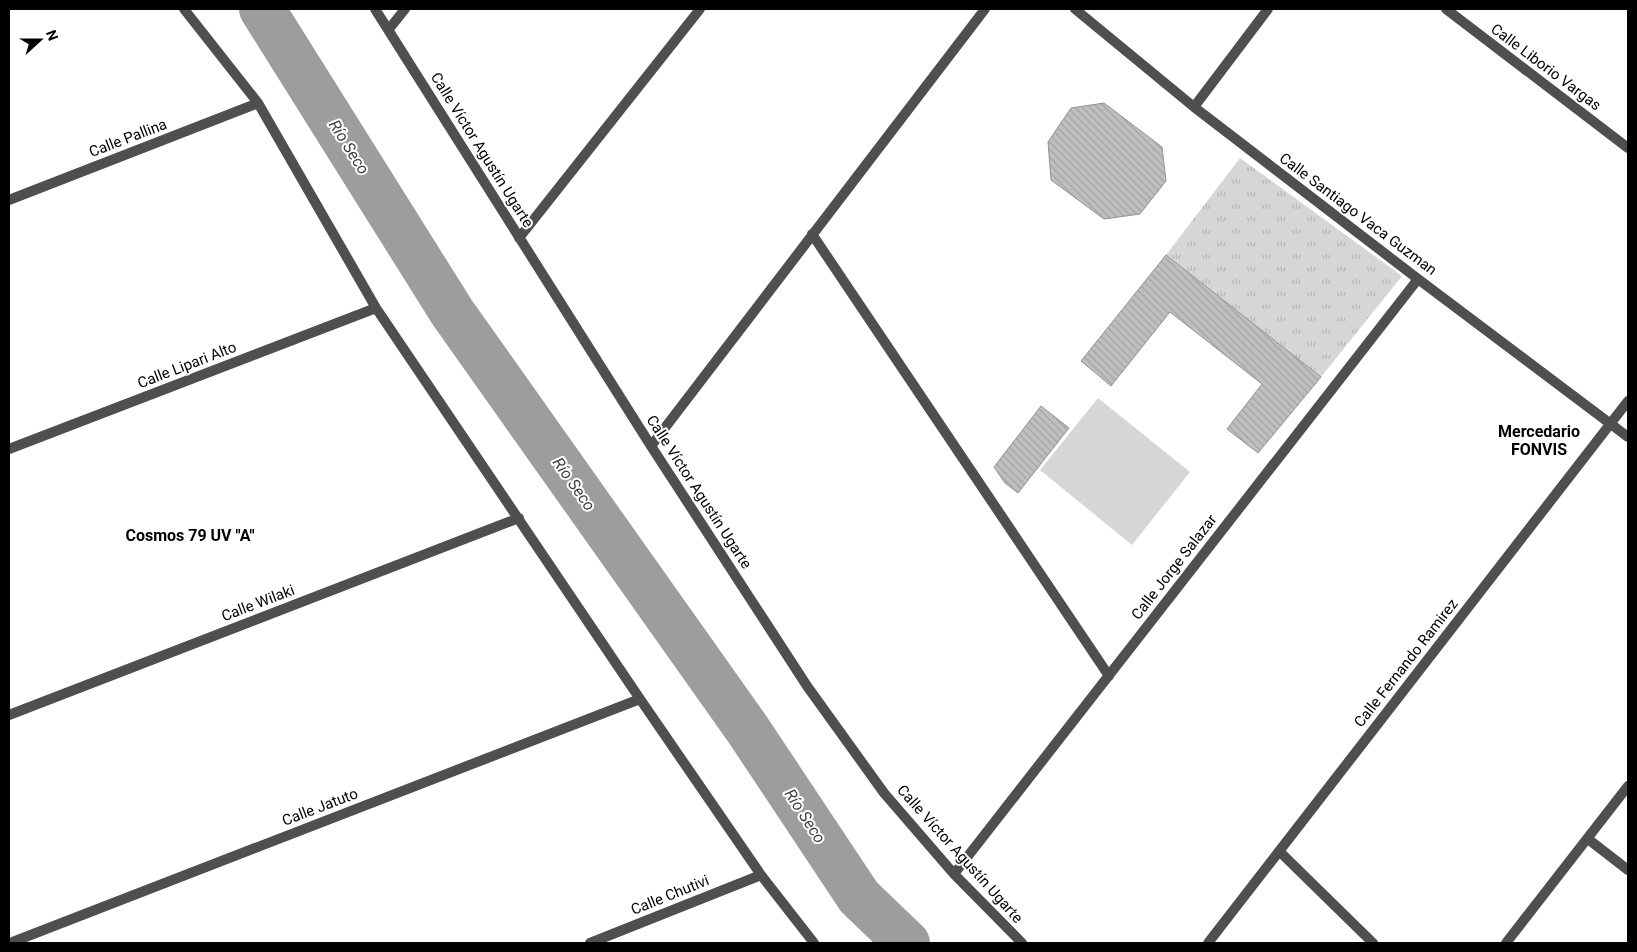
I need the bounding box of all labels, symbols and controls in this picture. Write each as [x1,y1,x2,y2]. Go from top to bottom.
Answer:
north arrow [15,15,65,65]
street label: Calle Liborio Vargas [1487,20,1605,114]
text: N [43,28,61,43]
street label: Calle Víctor Agustín Ugarte [427,69,537,231]
street label: Calle Pallina [87,115,169,161]
water label: Río Seco [325,116,373,178]
street label: Calle Santiago Vaca Guzman [1276,149,1440,279]
street label: Calle Lipari Alto [135,338,239,392]
street label: Calle Víctor Agustín Ugarte [643,412,755,572]
district label: Mercedario FONVIS [1498,422,1580,459]
water label: Río Seco [549,454,599,514]
street label: Calle Jorge Salazar [1127,511,1221,623]
district label: Cosmos 79 UV "A" [125,526,255,545]
street label: Calle Wilaki [219,581,297,625]
street label: Calle Fernando Ramirez [1350,595,1462,731]
street label: Calle Víctor Agustín Ugarte [893,781,1027,927]
street label: Calle Jatuto [280,784,360,830]
water label: Río Seco [781,785,830,847]
street label: Calle Chutivi [628,871,712,919]

